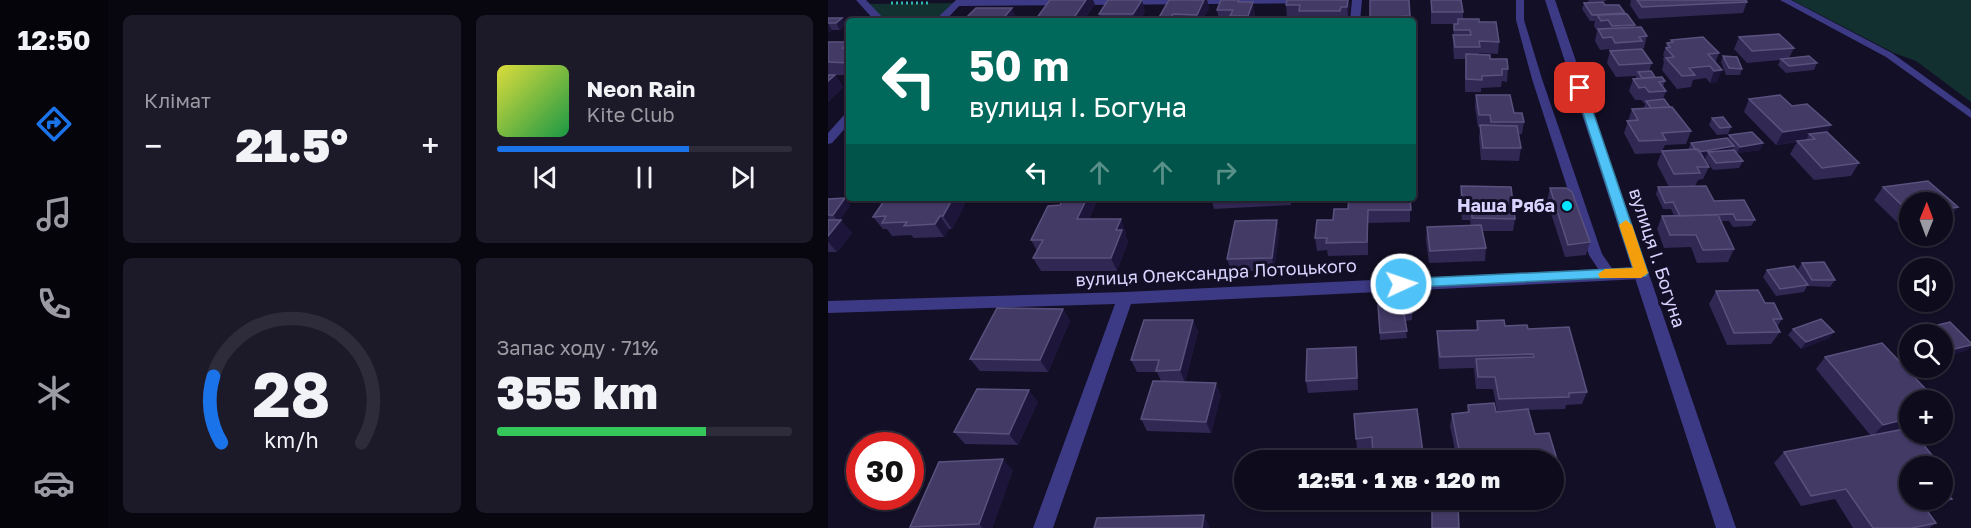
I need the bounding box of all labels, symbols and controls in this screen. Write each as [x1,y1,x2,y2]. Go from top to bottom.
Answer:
text: 12:50 [17,24,91,56]
text: 50 m [969,40,1069,90]
icon: left [870,42,948,120]
pin [1554,62,1605,113]
icon: arrive [1563,71,1596,104]
text: Neon Rain [587,75,695,102]
text: Клімат [144,88,211,112]
text: вулиця І. Богуна [969,91,1187,123]
text: Kite Club [587,102,675,126]
icon: directions [33,103,75,145]
text: 21.5° [236,118,348,172]
text: − [144,126,162,165]
text: + [421,126,439,165]
icon: left [1020,156,1053,189]
icon: ahead [1083,156,1116,189]
icon: ahead [1146,156,1179,189]
icon: right [1209,156,1242,189]
icon: previous [529,161,562,194]
icon: pause [628,161,661,194]
icon: next [726,161,759,194]
street label: вулиця І. Богуна [1625,185,1691,330]
north arrow [1899,192,1953,246]
map controls [1899,192,1953,510]
icon: music [33,193,75,235]
place label: Наша Ряба [1457,194,1555,216]
marker: Наша Ряба [1560,199,1574,213]
position arrow [1369,252,1433,316]
street label: вулиця Олександра Лотоцького [1075,254,1357,290]
button: sound [1899,258,1953,312]
icon: phone [33,283,75,325]
button: search [1899,324,1953,378]
text: Запас ходу · 71% [497,335,658,359]
text: 28 [253,356,331,431]
text: 355 km [497,365,658,419]
icon: climate [33,372,75,414]
button: + [1899,390,1953,444]
text: km/h [264,427,319,453]
speed limit sign: 30 [846,432,924,510]
button: − [1899,456,1953,510]
icon: car [33,462,75,504]
text: 12:51 · 1 хв · 120 m [1298,466,1500,493]

